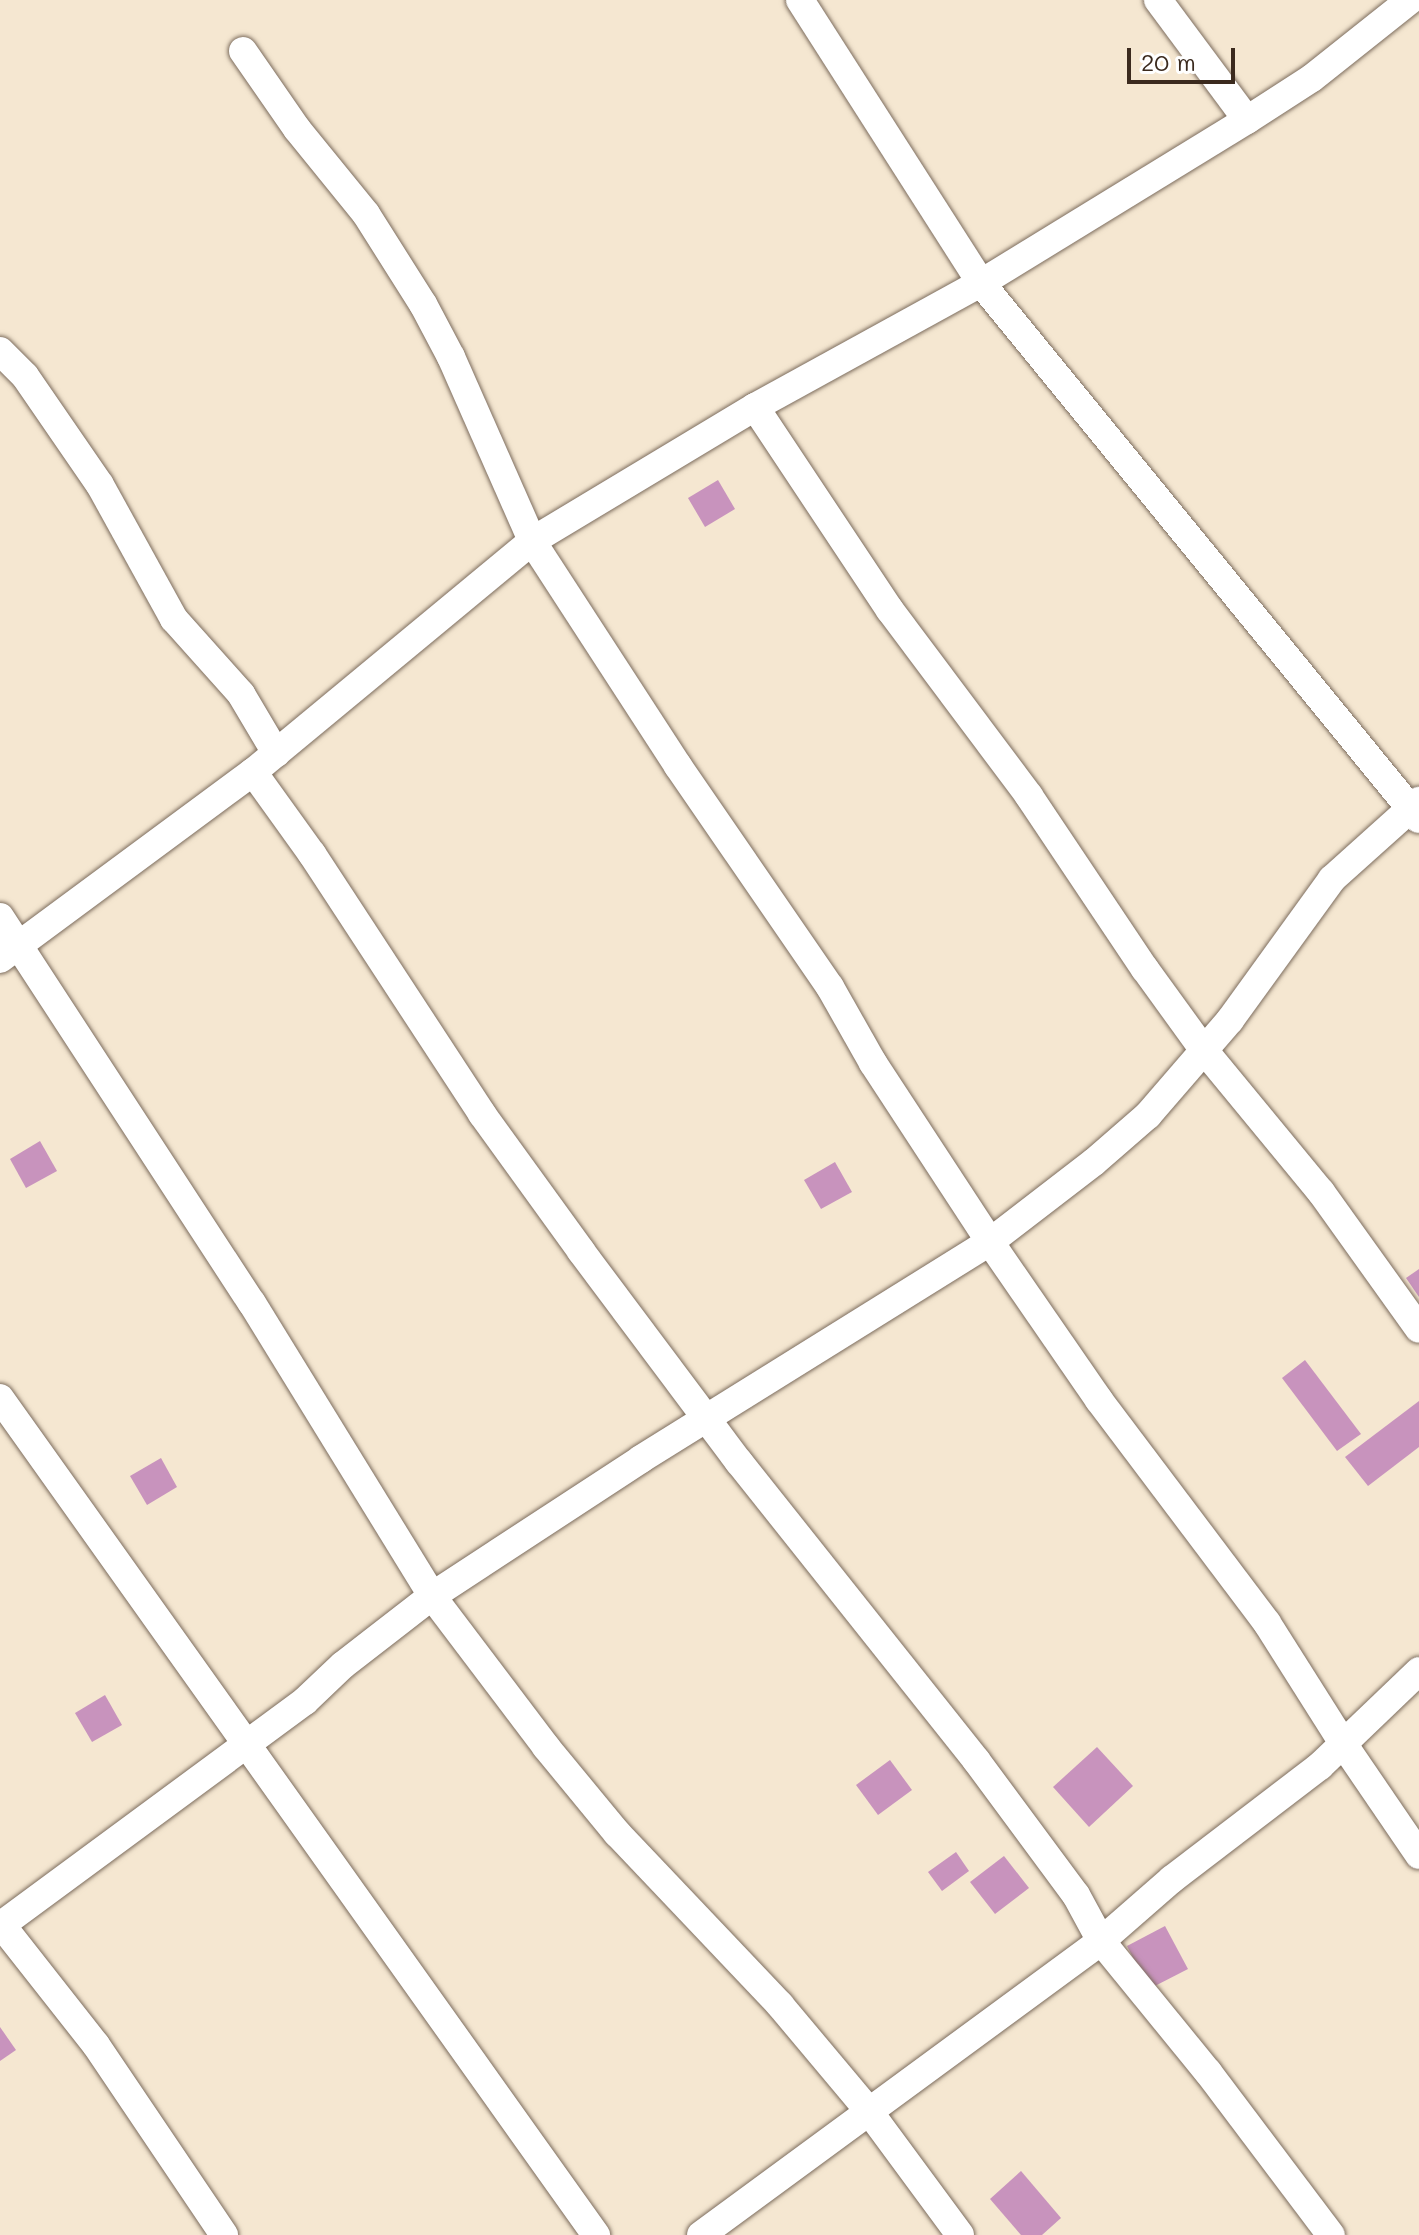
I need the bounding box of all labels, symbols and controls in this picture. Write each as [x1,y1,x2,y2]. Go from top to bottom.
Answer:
scale bar [1131,32,1239,82]
text: 20 m [1141,46,1196,77]

